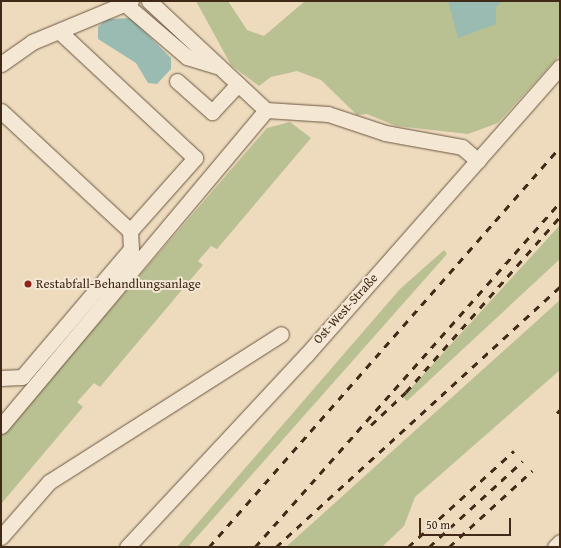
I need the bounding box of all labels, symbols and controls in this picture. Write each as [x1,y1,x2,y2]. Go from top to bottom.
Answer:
street label: Ost-West-Straße [310,271,382,347]
place label: Restabfall-Behandlungsanlage [36,276,201,292]
marker: Restabfall-Behandlungsanlage [23,279,33,289]
scale bar [421,510,513,536]
text: 50 m [426,516,450,533]

